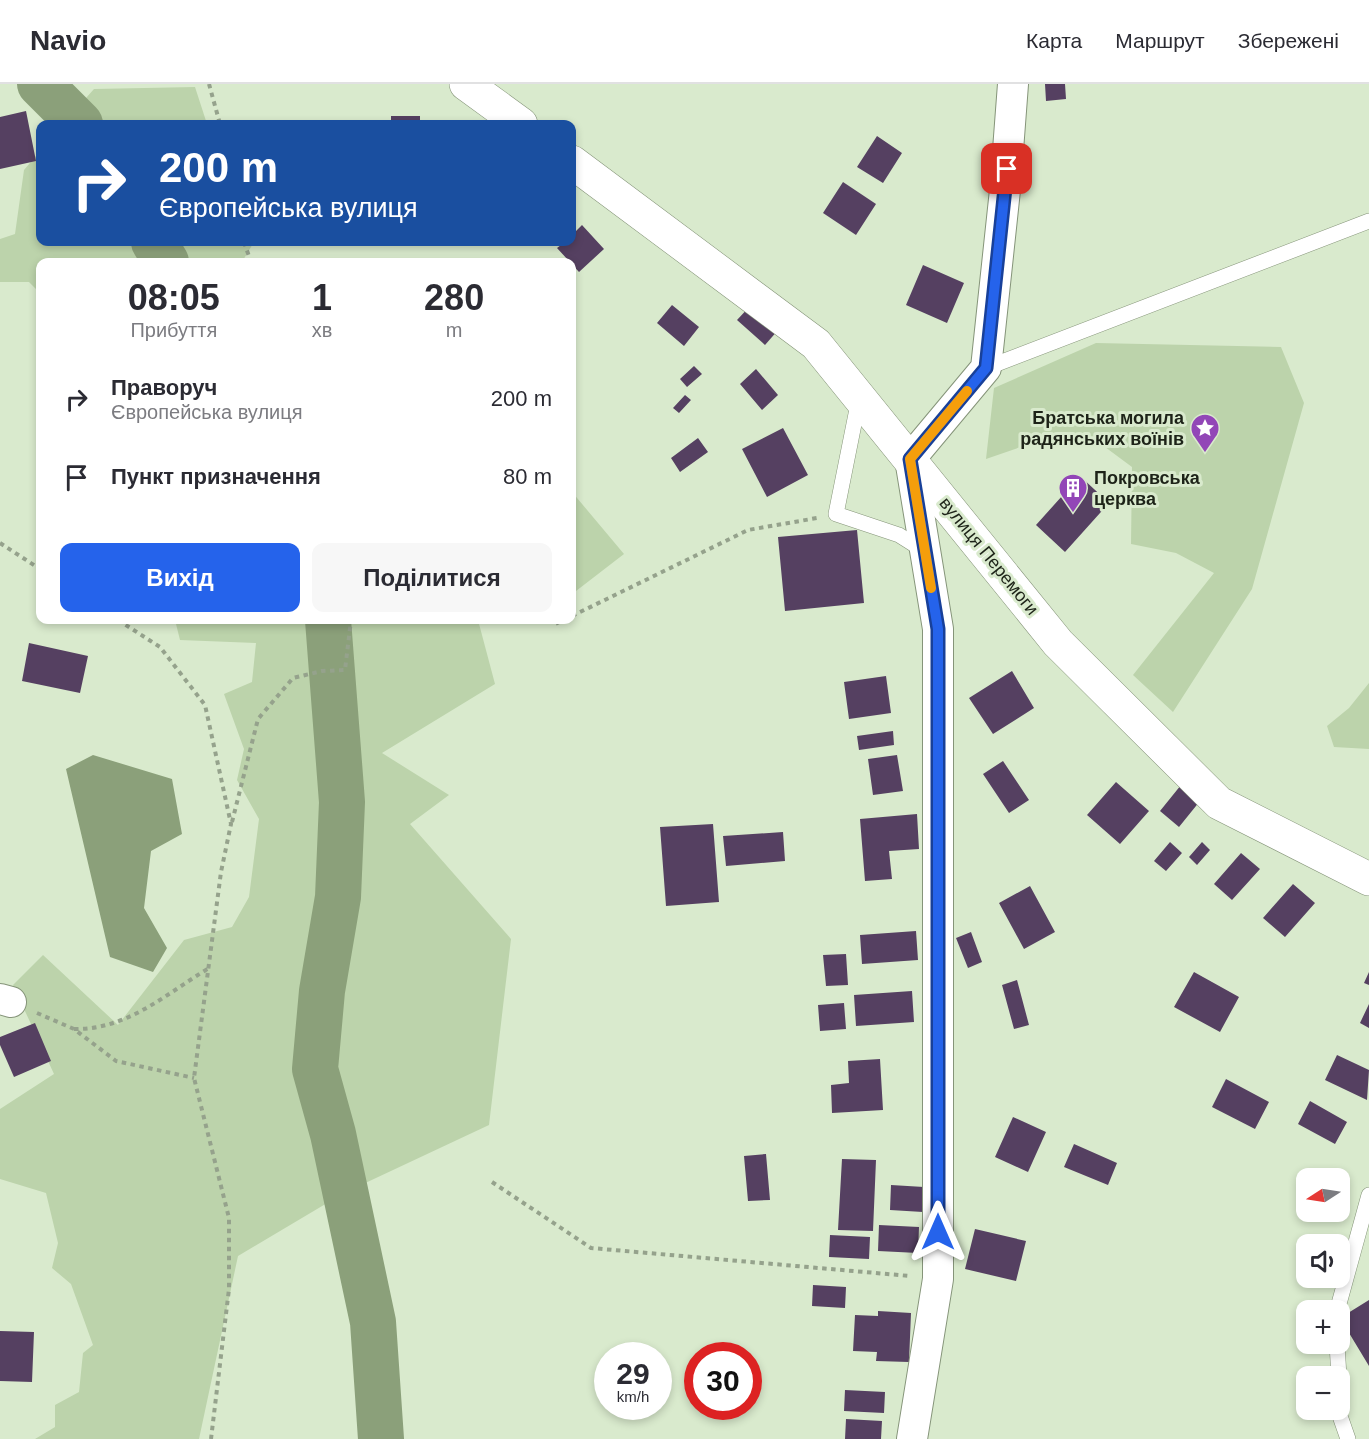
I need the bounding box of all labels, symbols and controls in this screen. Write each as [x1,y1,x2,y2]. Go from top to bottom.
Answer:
text: Navio [30,25,106,56]
text: Карта [1026,29,1082,52]
text: Маршрут [1115,29,1205,52]
text: Збережені [1238,29,1339,52]
pin [981,143,1032,194]
icon: right [60,144,138,222]
text: 200 m [159,144,278,191]
icon: arrive [990,152,1023,185]
text: Європейська вулиця [159,193,418,223]
text: 08:05 [128,277,220,318]
text: 1 [312,277,332,318]
text: 280 [424,277,484,318]
text: Прибуття [130,319,217,341]
text: хв [312,319,332,341]
text: m [446,319,462,341]
text: Праворуч [111,375,217,400]
icon: right [60,383,93,416]
text: 200 m [491,386,552,411]
text: Європейська вулиця [111,401,303,423]
place label: Братська могила радянських воїнів [1020,408,1185,449]
place icon: Братська могила радянських воїнів [1189,412,1221,454]
icon: arrive [60,461,93,494]
text: Пункт призначення [111,464,321,489]
text: 80 m [503,464,552,489]
place label: Покровська церква [1094,468,1201,509]
building icon: Покровська церква [1057,472,1089,514]
street label: вулиця Перемоги [935,493,1043,619]
button: Вихід [60,543,300,612]
button: Поділитися [312,543,552,612]
north arrow [1296,1168,1350,1222]
map controls [1296,1168,1350,1420]
position arrow [906,1200,970,1264]
button: sound [1296,1234,1350,1288]
button: + [1296,1300,1350,1354]
speed limit sign: 30 [684,1342,762,1420]
text: 29 [616,1357,650,1390]
button: − [1296,1366,1350,1420]
text: km/h [617,1388,649,1405]

